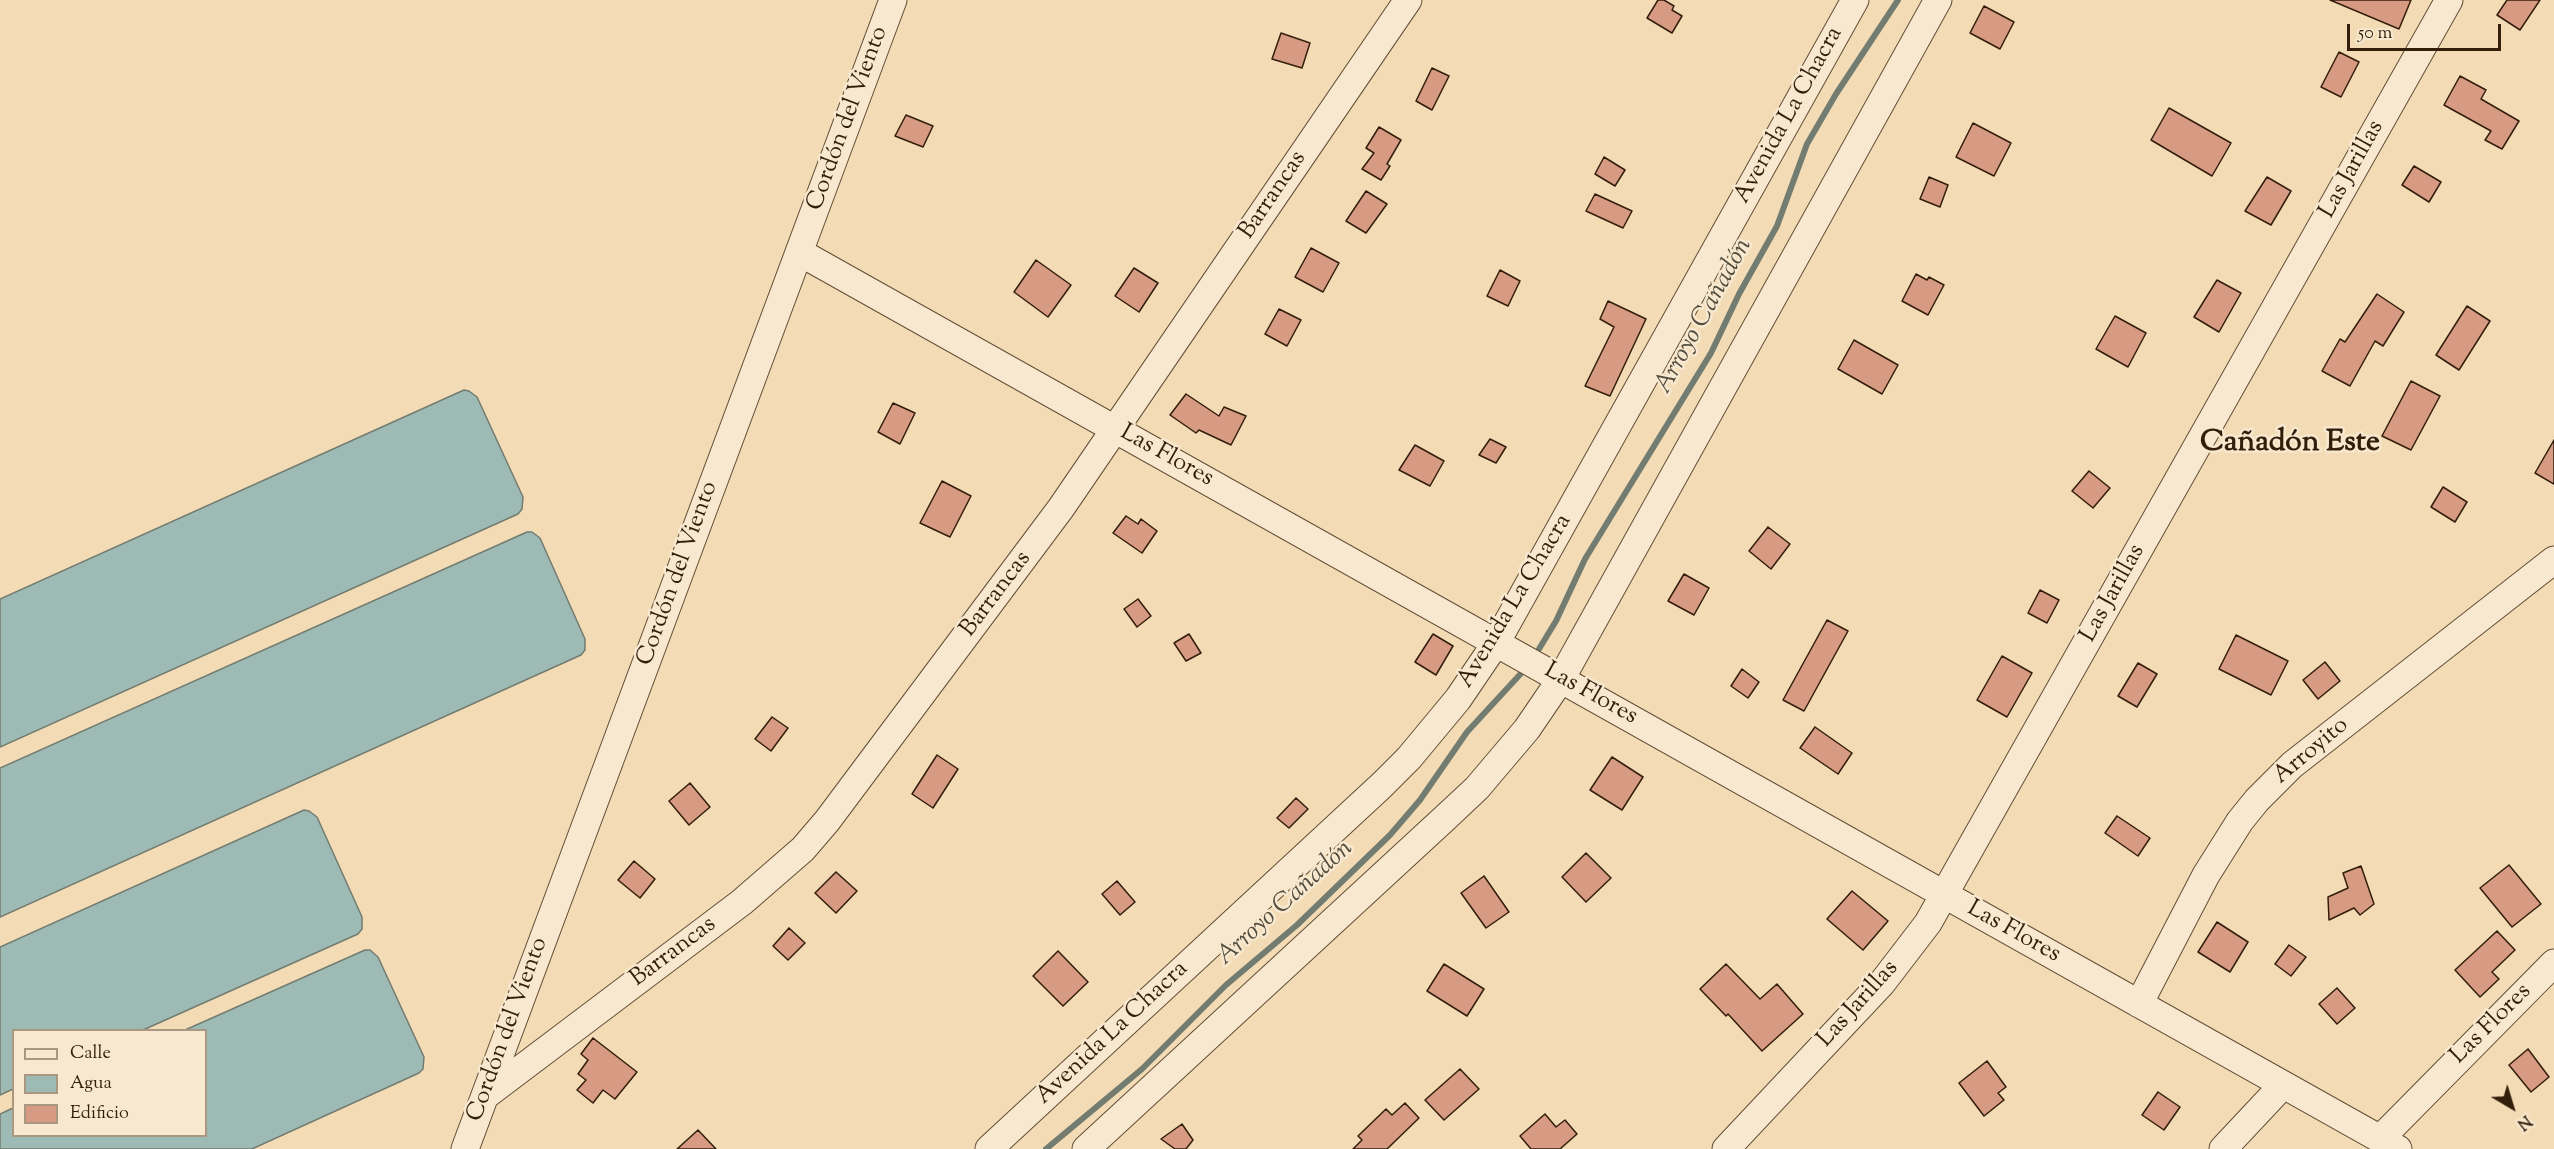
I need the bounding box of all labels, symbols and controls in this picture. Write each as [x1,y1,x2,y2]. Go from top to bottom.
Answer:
scale bar [2350,12,2504,50]
text: 50 m [2358,21,2392,47]
street label: Cordón del Viento [802,23,896,215]
street label: Avenida La Chacra [1730,23,1850,209]
street label: Las Jarillas [2314,116,2392,224]
street label: Barrancas [1234,146,1314,246]
water label: Arroyo Cañadón [1649,234,1761,400]
street label: Las Flores [1114,420,1218,494]
district label: Cañadón Este [2200,427,2380,463]
street label: Cordón del Viento [632,478,726,670]
street label: Avenida La Chacra [1453,510,1579,694]
street label: Las Jarillas [2075,540,2153,648]
street label: Barrancas [955,546,1039,644]
street label: Las Flores [1538,658,1642,732]
street label: Arroyito [2268,712,2356,792]
water label: Arroyo Cañadón [1211,835,1361,973]
street label: Las Flores [1961,896,2065,970]
street label: Barrancas [625,911,723,995]
street label: Cordón del Viento [462,934,556,1126]
street label: Las Jarillas [1812,955,1906,1055]
street label: Avenida La Chacra [1031,956,1195,1112]
street label: Las Flores [2446,979,2538,1071]
legend [12,1029,207,1137]
text: Calle [70,1041,111,1067]
text: Agua [70,1071,112,1097]
north arrow [2482,1077,2542,1137]
text: Edificio [70,1101,129,1127]
text: N [2511,1109,2536,1135]

